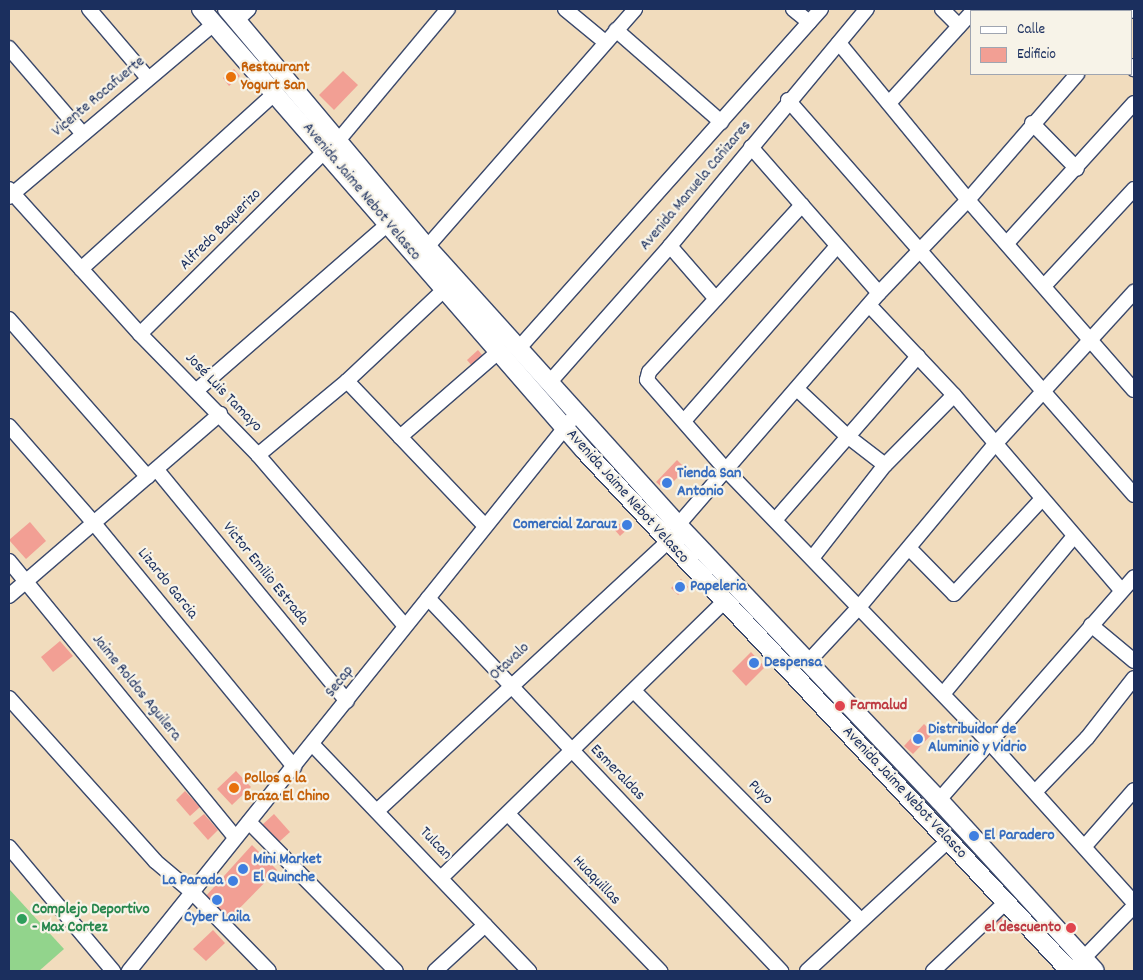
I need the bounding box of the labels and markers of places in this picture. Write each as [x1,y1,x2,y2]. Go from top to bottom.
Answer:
place label: Restaurant Yogurt San [241,58,310,96]
marker: Restaurant Yogurt San [225,71,237,83]
place label: Tienda San Antonio [677,464,741,502]
marker: Tienda San Antonio [661,477,673,489]
place label: Comercial Zarauz [513,515,617,535]
marker: Comercial Zarauz [621,519,633,531]
place label: Papeleria [690,577,746,597]
marker: Papeleria [674,581,686,593]
place label: Despensa [764,653,822,673]
marker: Despensa [748,657,760,669]
place label: Farmalud [850,696,907,716]
marker: Farmalud [834,700,846,712]
place label: Distribuidor de Aluminio y Vidrio [928,720,1027,758]
marker: Distribuidor de Aluminio y Vidrio [912,733,924,745]
place label: Pollos a la Braza El Chino [244,769,330,807]
marker: Pollos a la Braza El Chino [228,782,240,794]
place label: El Paradero [984,826,1055,846]
marker: El Paradero [968,830,980,842]
place label: Mini Market El Quinche [253,850,322,888]
marker: Mini Market El Quinche [237,863,249,875]
place label: La Parada [162,871,223,891]
marker: La Parada [227,875,239,887]
marker: Cyber Laila [211,894,223,906]
place label: Complejo Deportivo - Max Cortez [32,900,150,938]
place label: Cyber Laila [184,908,250,928]
marker: Complejo Deportivo - Max Cortez [16,913,28,925]
place label: el descuento [984,918,1061,938]
marker: el descuento [1065,922,1077,934]

